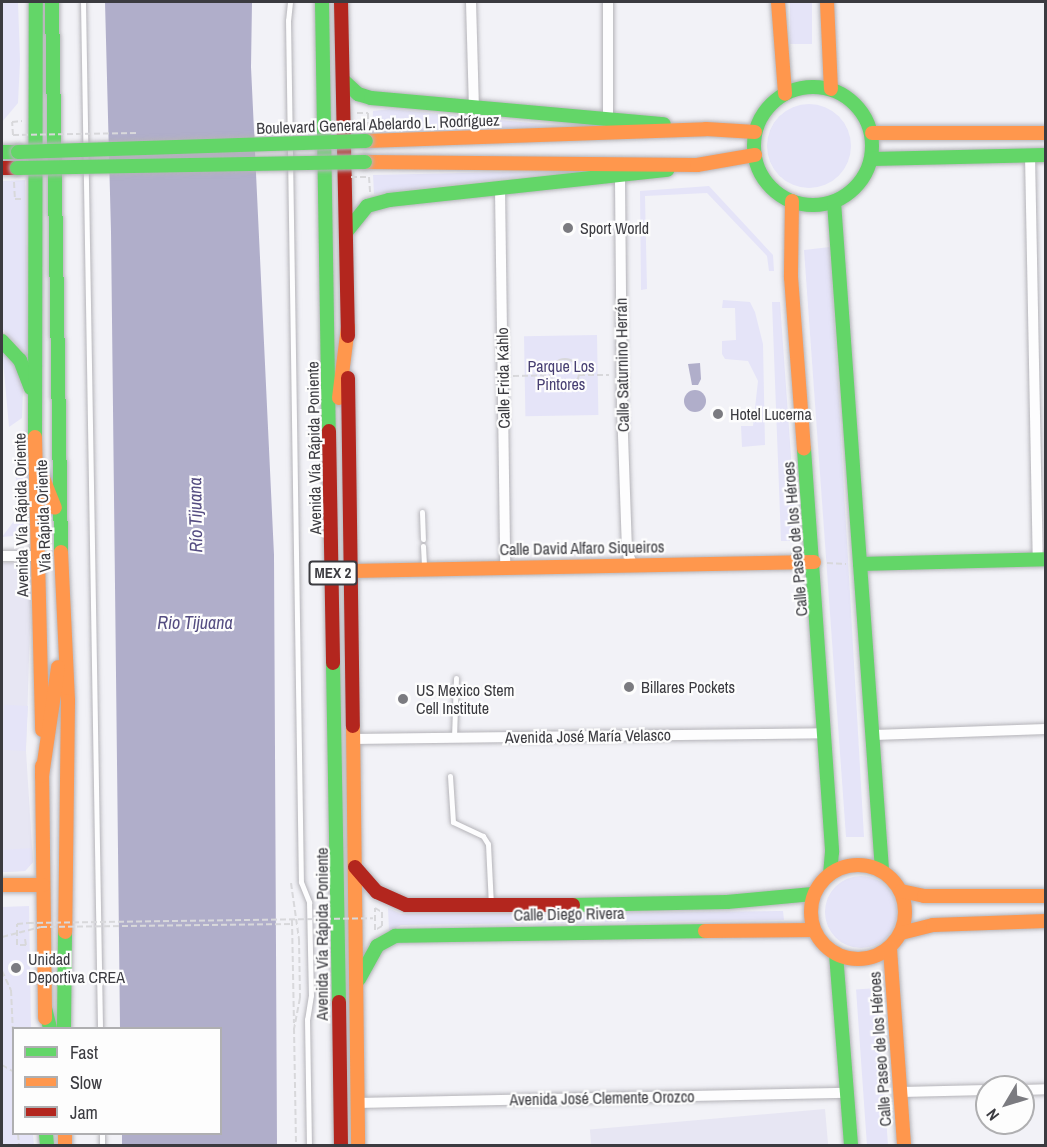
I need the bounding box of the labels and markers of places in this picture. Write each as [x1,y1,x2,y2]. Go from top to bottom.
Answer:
place label: Sport World [580,218,649,238]
marker: Sport World [561,221,575,235]
place label: Hotel Lucerna [730,404,812,424]
marker: Hotel Lucerna [711,407,725,421]
place label: Billares Pockets [641,677,735,697]
place label: US Mexico Stem Cell Institute [416,680,514,718]
marker: Billares Pockets [622,680,636,694]
marker: US Mexico Stem Cell Institute [394,690,412,708]
place label: Unidad Deportiva CREA [28,949,125,987]
marker: Unidad Deportiva CREA [9,961,23,975]

